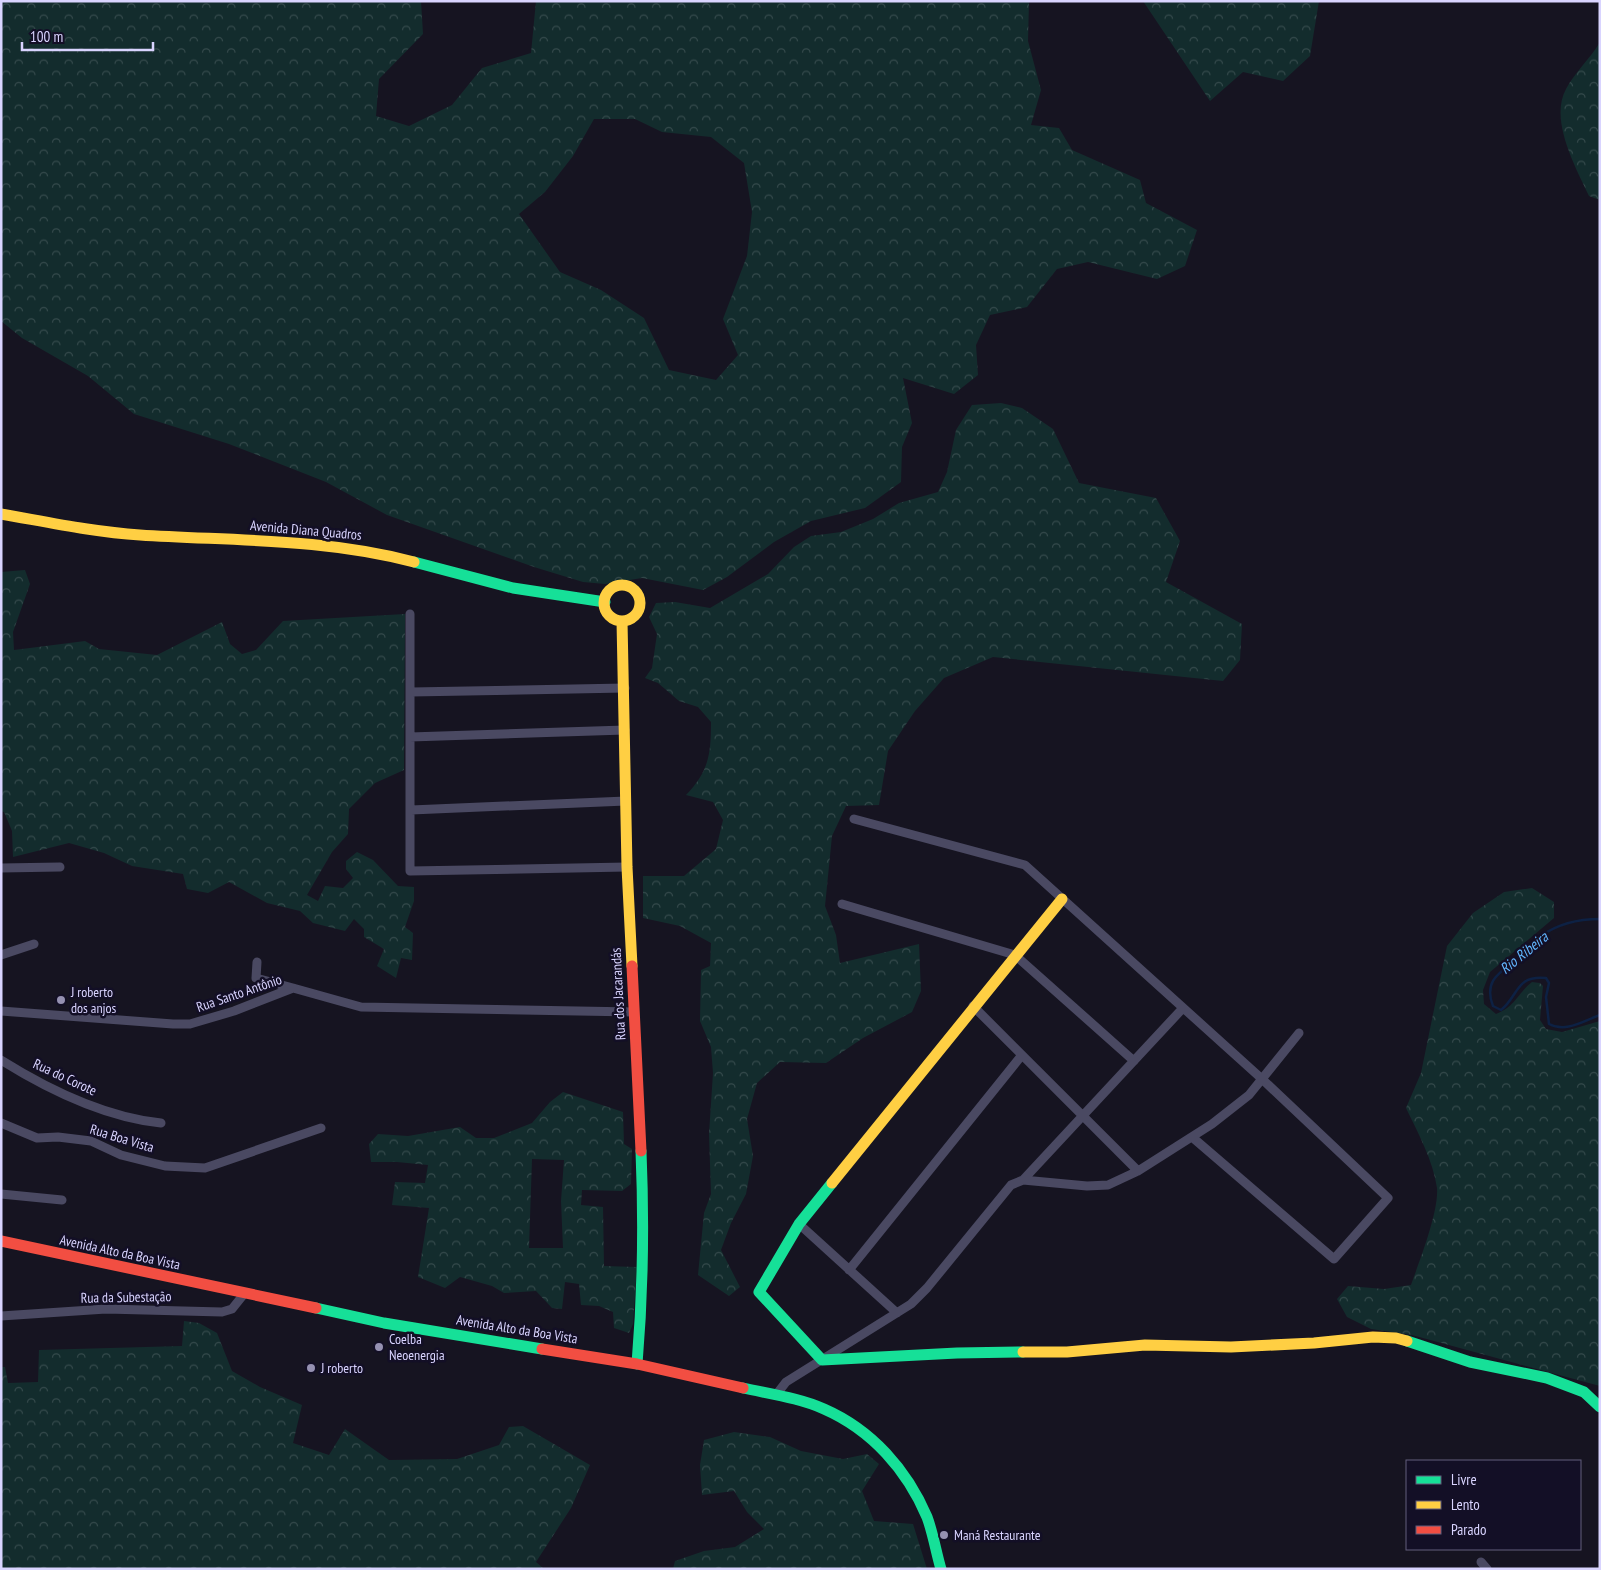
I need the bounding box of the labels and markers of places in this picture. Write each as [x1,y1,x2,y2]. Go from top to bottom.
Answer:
place label: J roberto dos anjos [70,983,117,1017]
marker: J roberto dos anjos [55,994,67,1006]
place label: Coelba Neoenergia [389,1330,444,1364]
marker: Coelba Neoenergia [373,1341,385,1353]
place label: J roberto [320,1359,363,1377]
marker: J roberto [305,1362,317,1374]
place label: Maná Restaurante [954,1526,1041,1544]
marker: Maná Restaurante [938,1529,950,1541]

